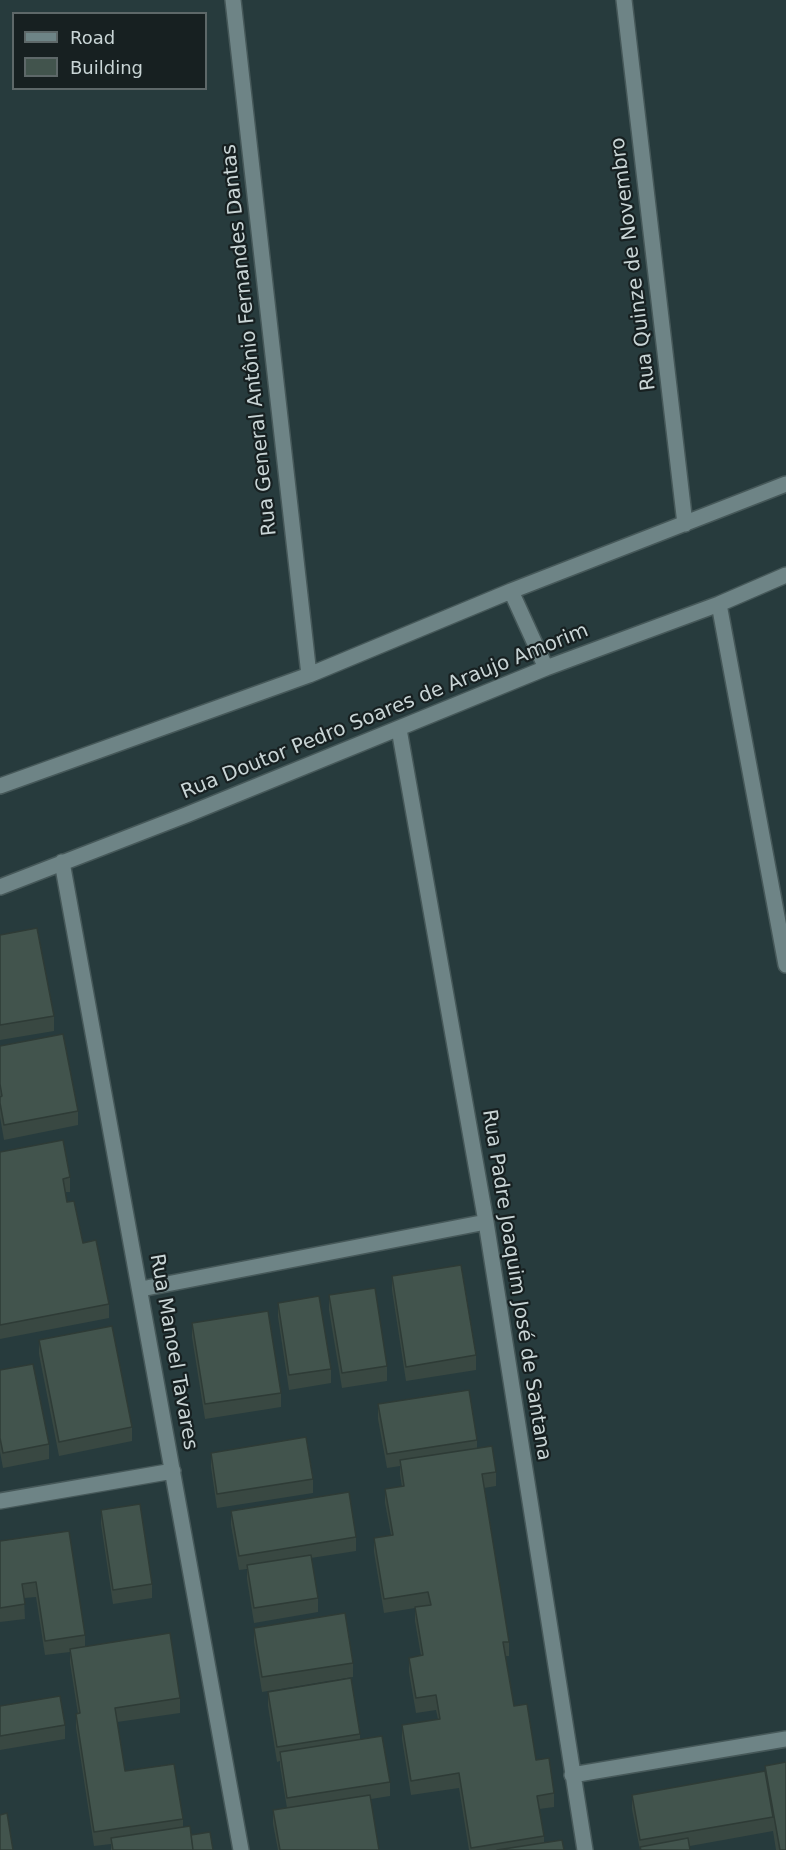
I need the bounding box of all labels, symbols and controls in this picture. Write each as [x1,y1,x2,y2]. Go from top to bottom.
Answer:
legend [12,12,207,90]
text: Road [70,27,115,48]
text: Building [70,57,143,78]
street label: Rua Quinze de Novembro [607,136,661,392]
street label: Rua General Antônio Fernandes Dantas [217,143,283,537]
street label: Rua Doutor Pedro Soares de Araujo Amorim [178,619,592,805]
street label: Rua Padre Joaquim José de Santana [476,1108,556,1462]
street label: Rua Manoel Tavares [144,1252,202,1452]

